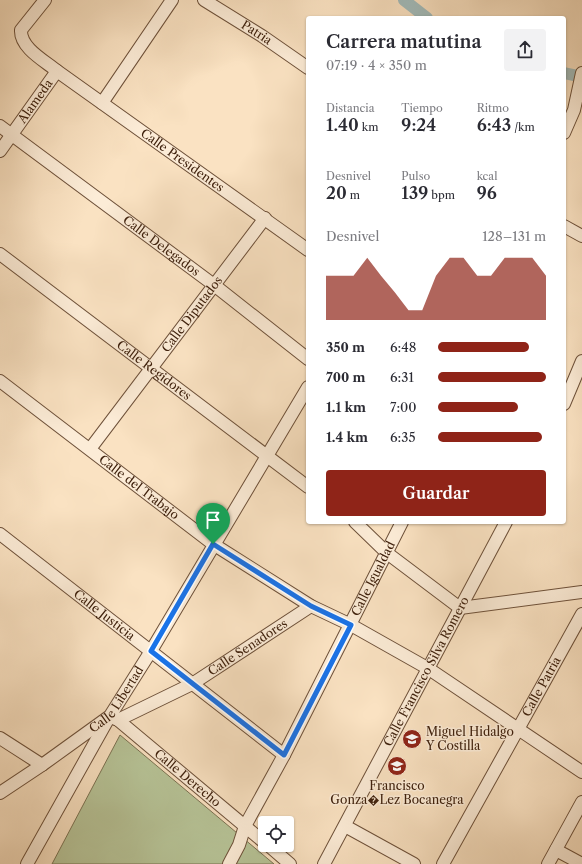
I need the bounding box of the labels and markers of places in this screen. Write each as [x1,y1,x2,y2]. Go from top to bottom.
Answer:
pin [196,503,230,544]
place label: Miguel Hidalgo Y Costilla [425,724,514,753]
school or university icon: Miguel Hidalgo Y Costilla [401,728,423,750]
school or university icon: Francisco Gonza�Lez Bocanegra [386,755,408,777]
place label: Francisco Gonza�Lez Bocanegra [330,778,464,807]

